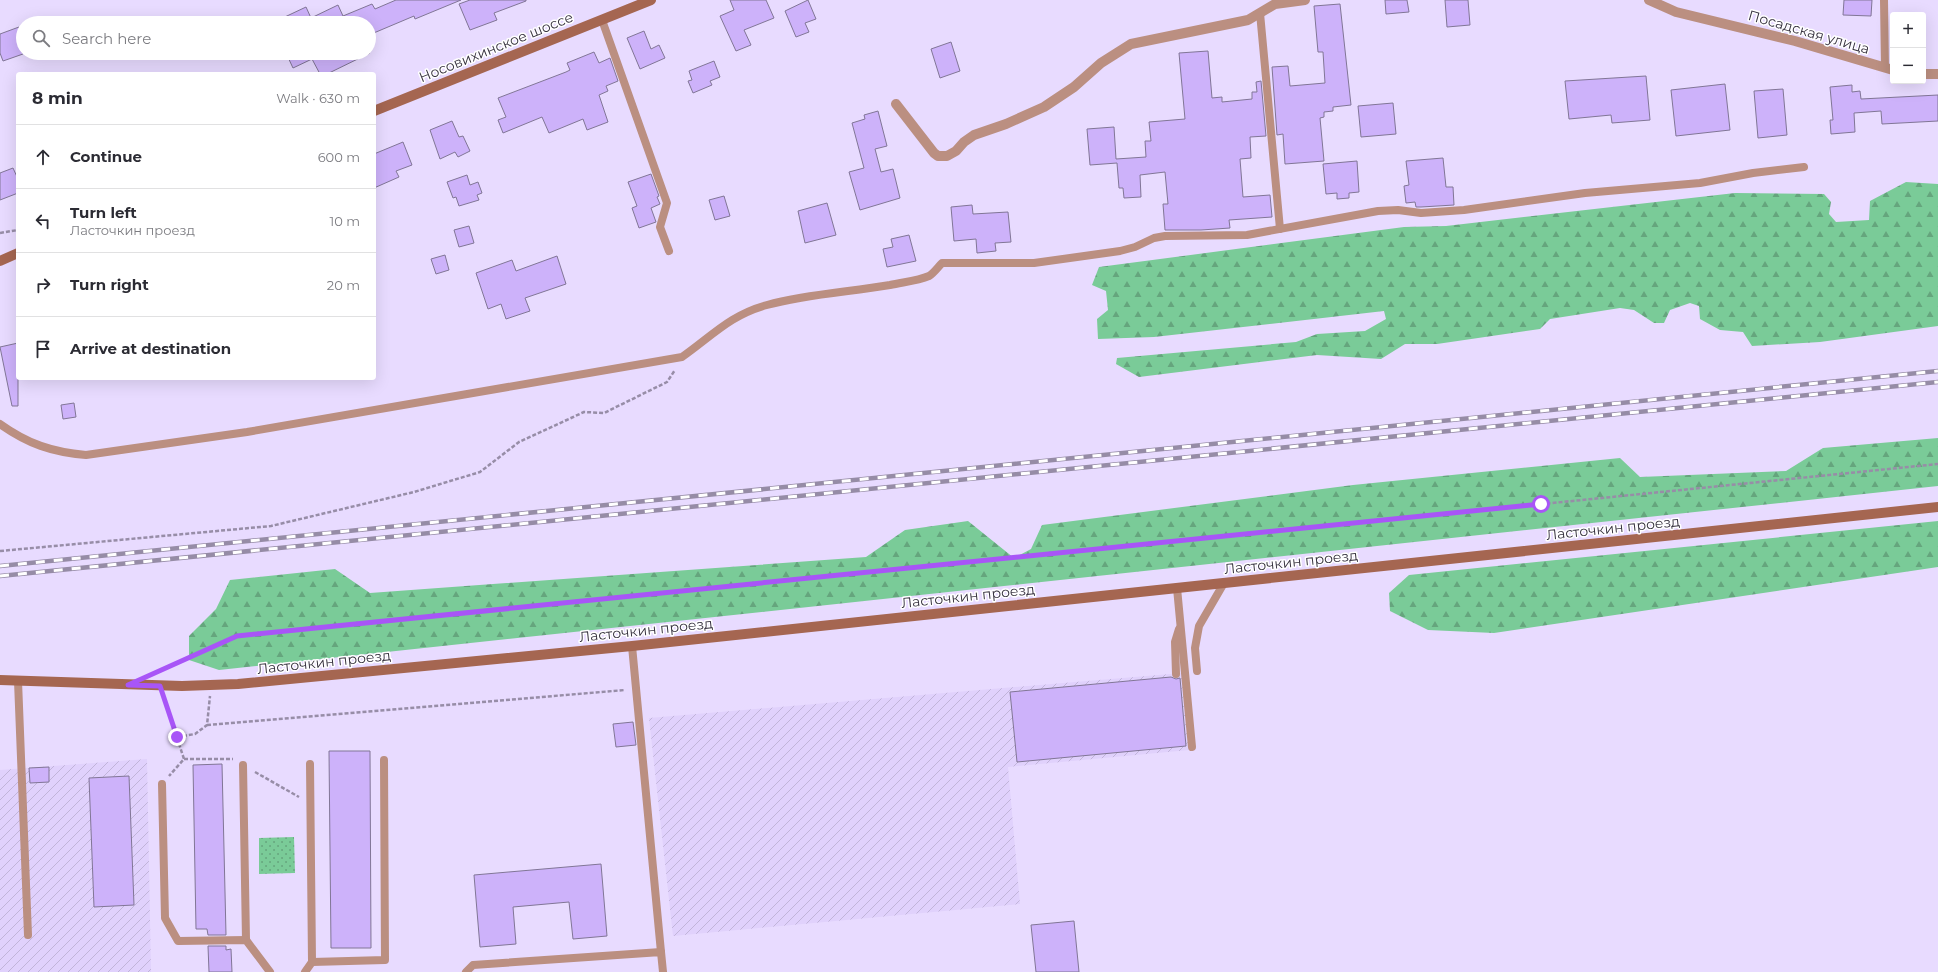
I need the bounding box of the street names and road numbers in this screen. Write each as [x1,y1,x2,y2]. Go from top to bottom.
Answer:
street label: Посадская улица [1746,6,1872,58]
street label: Носовихинское шоссе [416,8,576,86]
street label: Ласточкин проезд [1545,512,1681,544]
street label: Ласточкин проезд [1223,546,1359,578]
street label: Ласточкин проезд [900,580,1036,612]
street label: Ласточкин проезд [578,614,714,646]
street label: Ласточкин проезд [256,646,392,678]

